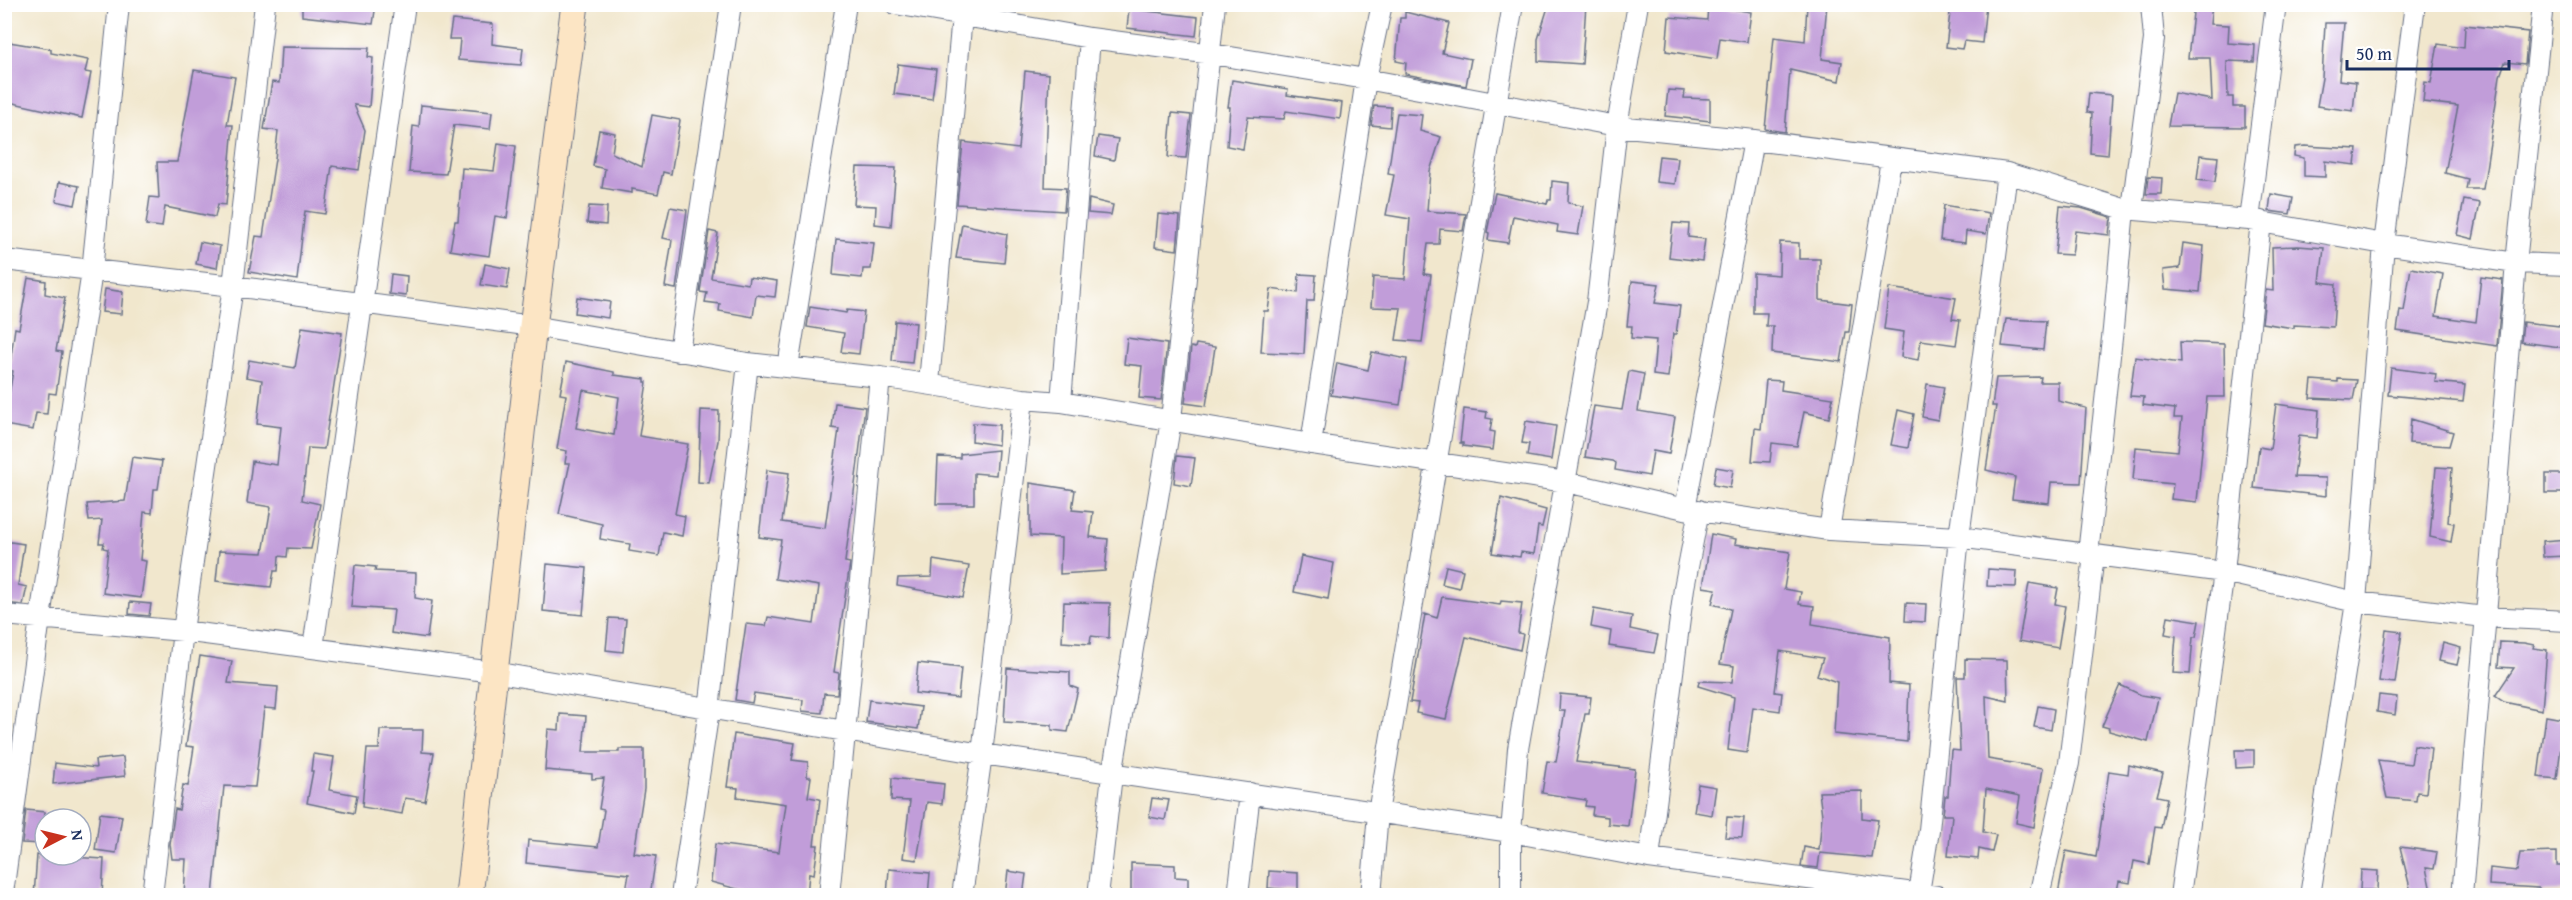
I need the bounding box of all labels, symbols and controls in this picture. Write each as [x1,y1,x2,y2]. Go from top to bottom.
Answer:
scale bar [2347,33,2509,71]
text: 50 m [2356,40,2392,67]
north arrow [33,807,93,867]
text: N [65,828,90,842]

